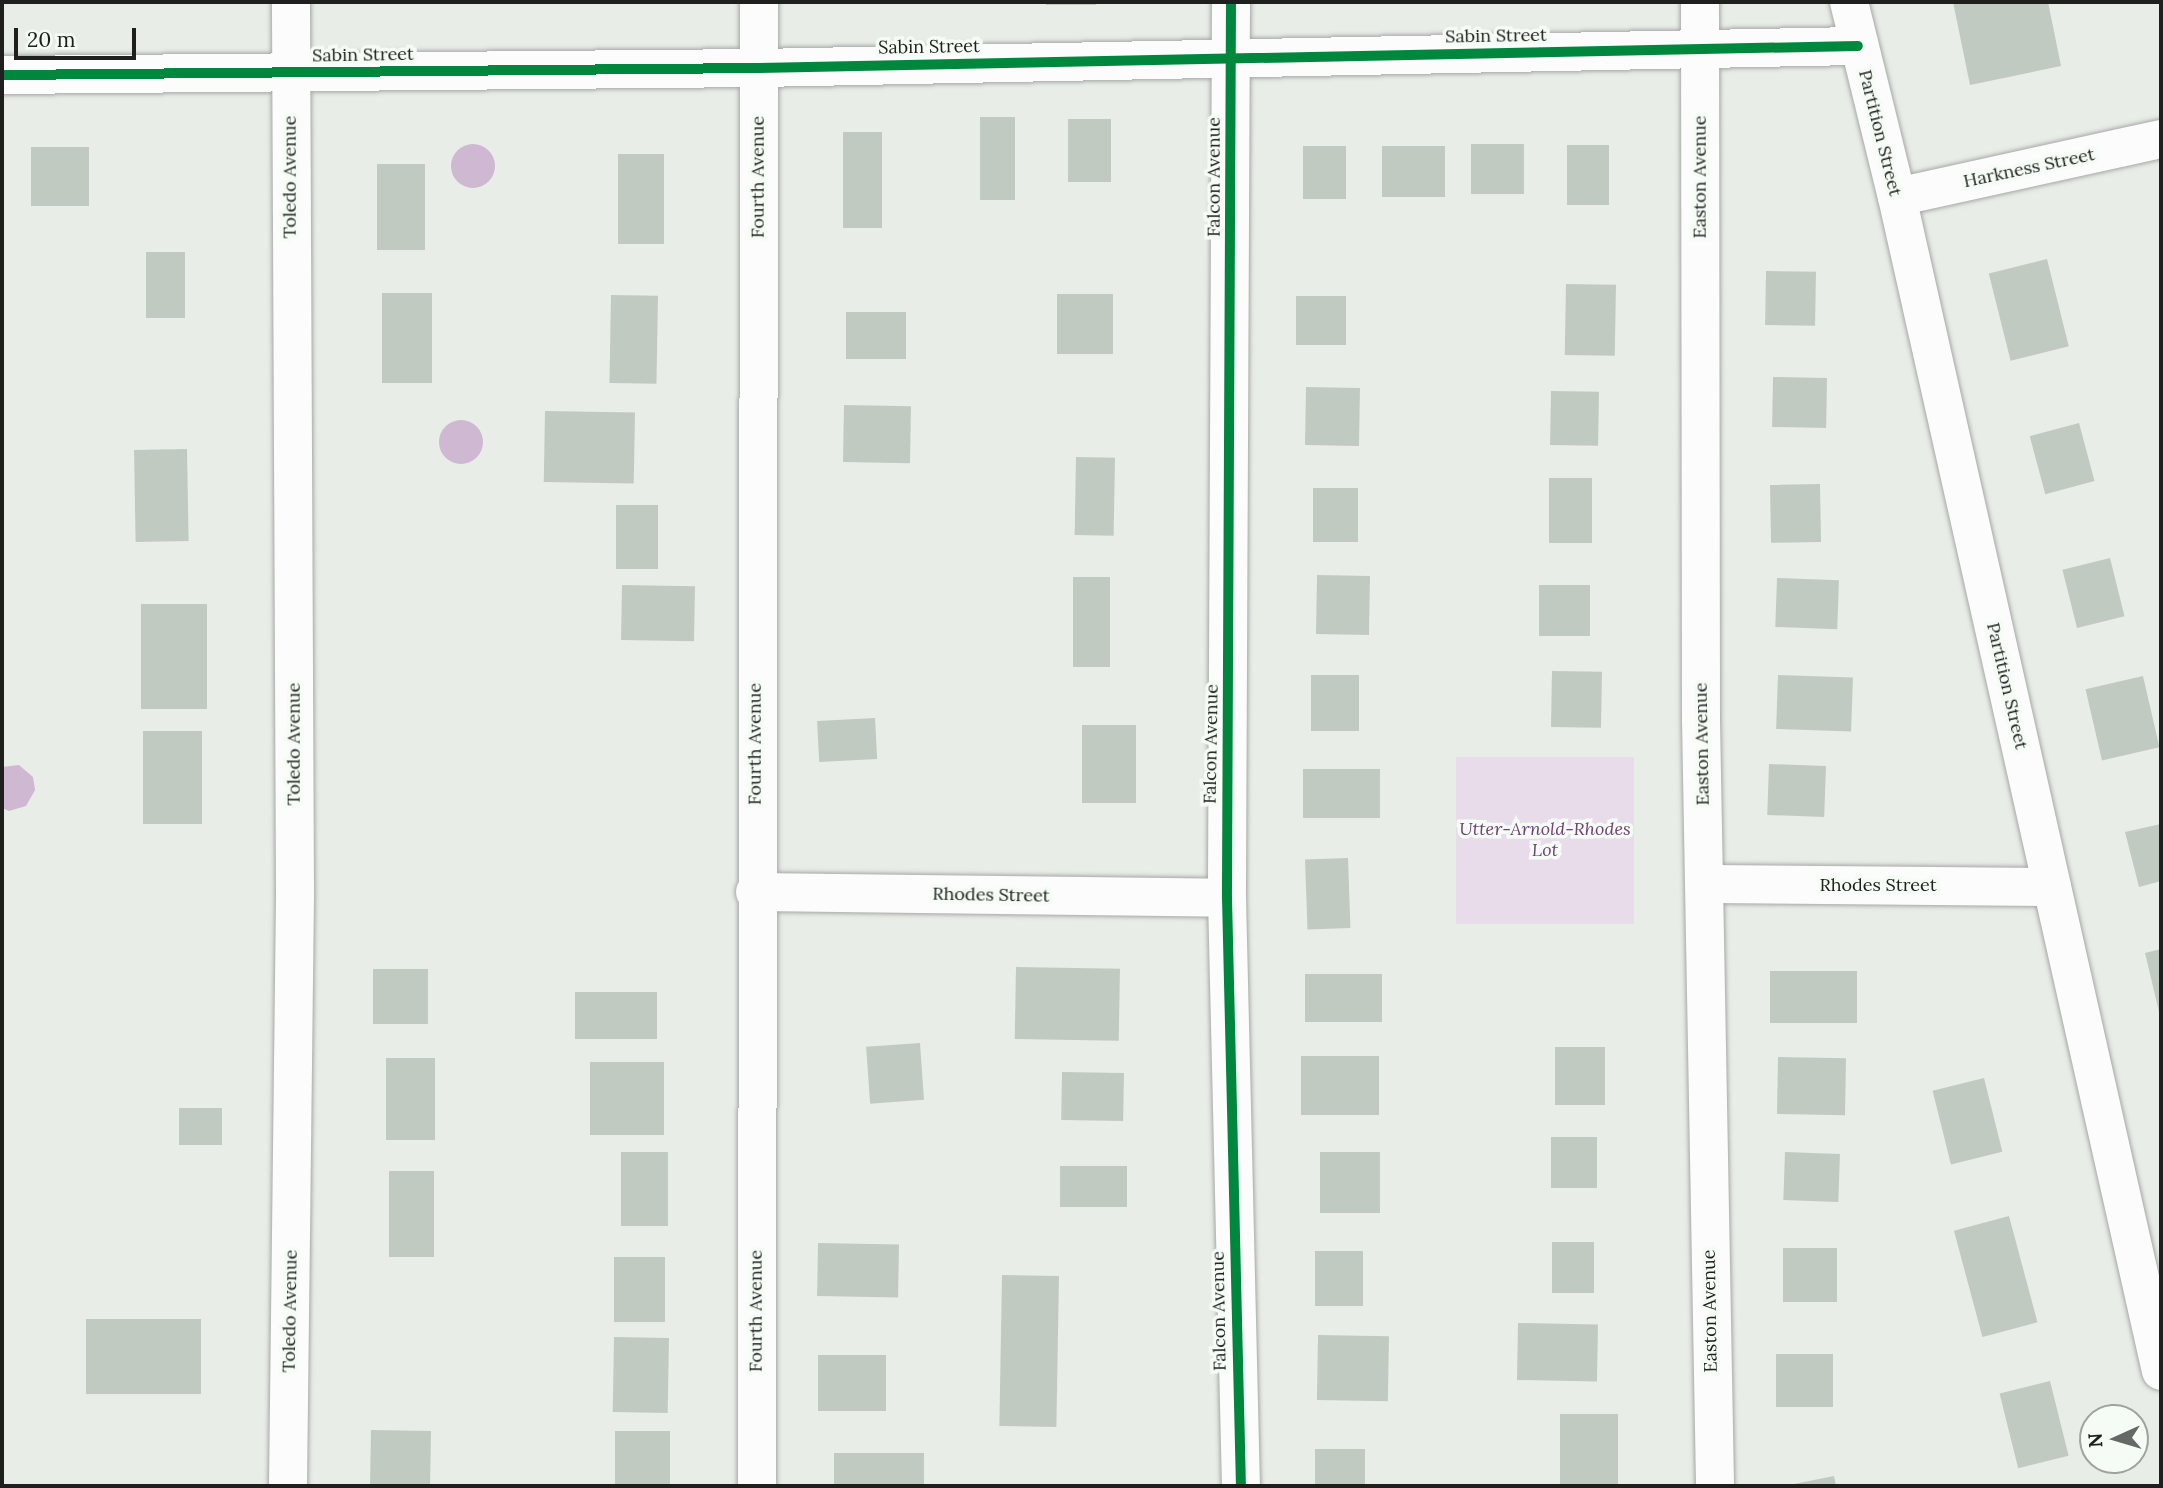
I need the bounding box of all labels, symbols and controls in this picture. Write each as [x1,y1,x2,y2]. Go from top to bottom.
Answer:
scale bar [18,14,140,58]
street label: Sabin Street [1445,24,1547,48]
text: 20 m [27,26,76,53]
street label: Sabin Street [878,35,980,59]
street label: Sabin Street [312,43,414,67]
street label: Partition Street [1854,68,1906,198]
street label: Easton Avenue [1689,115,1711,239]
street label: Toledo Avenue [279,116,301,238]
street label: Fourth Avenue [747,116,769,238]
street label: Falcon Avenue [1203,117,1225,237]
street label: Harkness Street [1961,144,2097,192]
street label: Partition Street [1982,620,2032,752]
street label: Easton Avenue [1690,682,1714,806]
street label: Toledo Avenue [283,683,305,805]
street label: Fourth Avenue [744,683,766,805]
street label: Falcon Avenue [1199,684,1223,804]
park label: Utter-Arnold-Rhodes Lot [1459,819,1631,862]
street label: Rhodes Street [1819,874,1937,896]
street label: Rhodes Street [932,883,1050,907]
street label: Toledo Avenue [278,1249,302,1373]
street label: Easton Avenue [1698,1249,1722,1373]
street label: Fourth Avenue [745,1250,767,1372]
street label: Falcon Avenue [1207,1251,1231,1371]
north arrow [2079,1404,2149,1474]
text: N [2083,1432,2108,1448]

